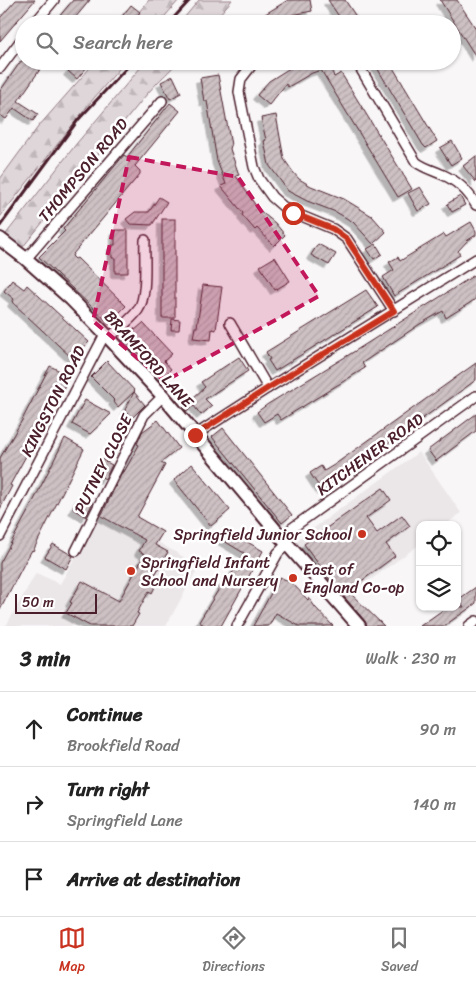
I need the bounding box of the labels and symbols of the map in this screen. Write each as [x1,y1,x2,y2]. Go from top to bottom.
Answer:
street label: THOMPSON ROAD [30,111,136,229]
route start [282,202,305,225]
street label: BRAMFORD LANE [97,303,202,415]
street label: KINGSTON ROAD [12,340,94,462]
street label: KITCHENER ROAD [310,405,430,503]
street label: PUTNEY CLOSE [65,408,141,519]
route end [184,424,207,447]
place label: Springfield Junior School [174,520,352,549]
marker: Springfield Junior School [356,528,368,540]
place label: Springfield Infant School and Nursery [141,548,279,595]
place label: East of England Co-op [303,555,405,602]
marker: Springfield Infant School and Nursery [125,565,137,577]
marker: East of England Co-op [287,572,299,584]
scale bar [15,591,98,614]

